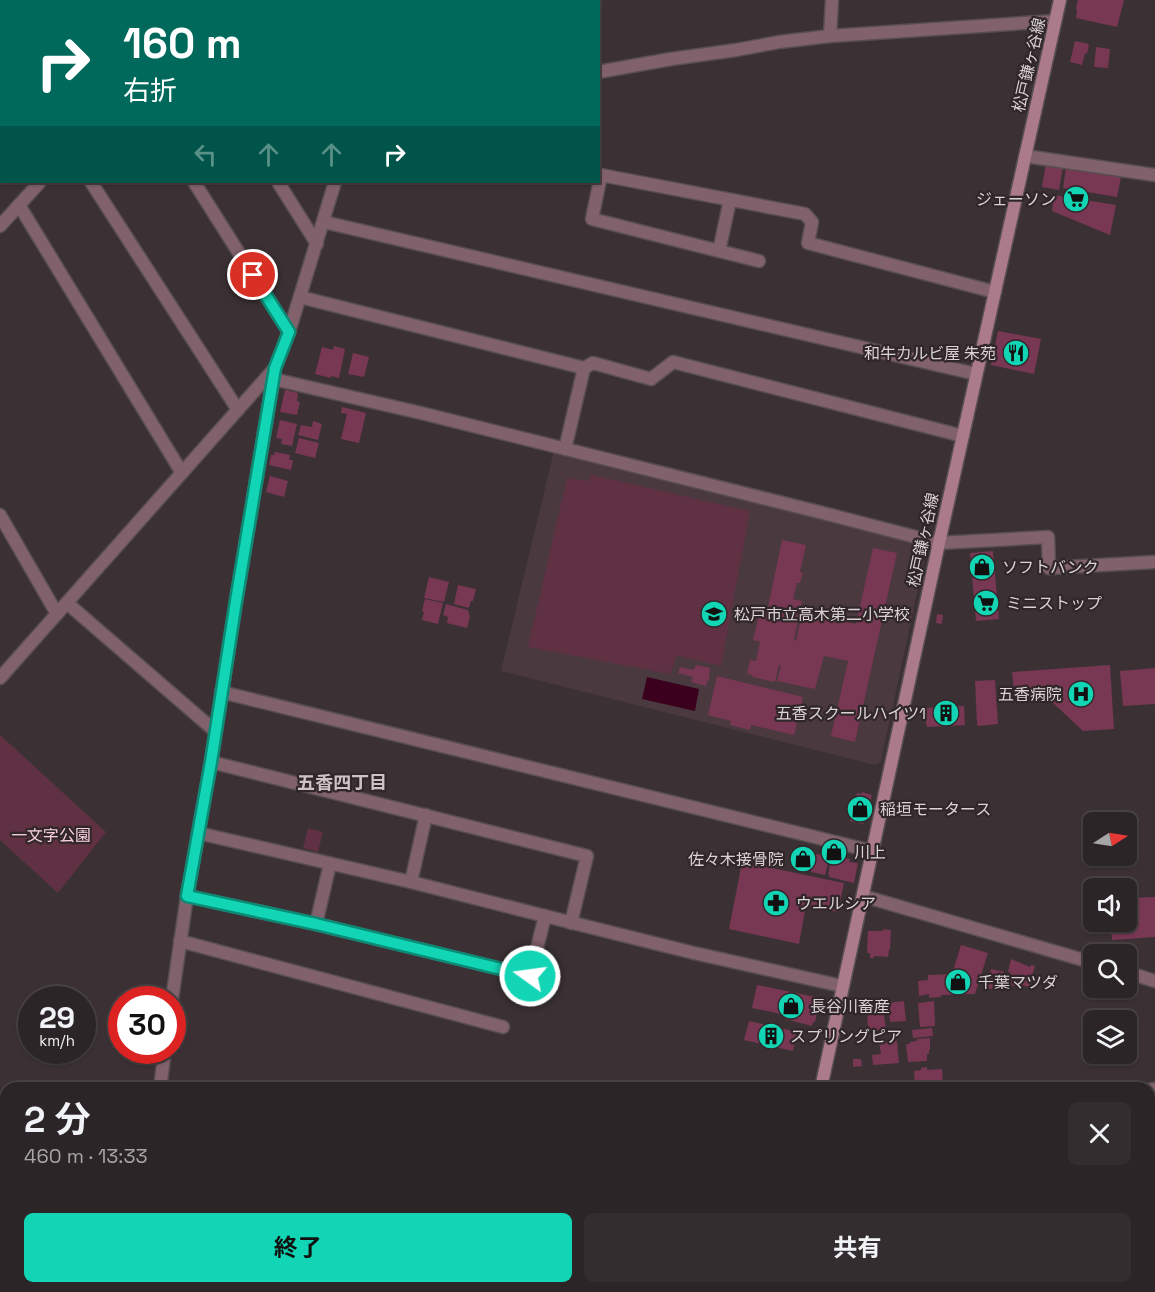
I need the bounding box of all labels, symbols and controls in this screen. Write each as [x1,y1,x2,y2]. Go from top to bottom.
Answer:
street label: 松戸鎌ヶ谷線 [1008,16,1050,114]
text: 160 m [123,17,242,70]
icon: right [24,24,102,102]
text: 右折 [123,73,177,108]
icon: left [189,138,222,171]
icon: ahead [252,138,285,171]
icon: ahead [315,138,348,171]
icon: right [378,138,411,171]
supermarket icon: ジェーソン [1061,184,1091,214]
place label: ジェーソン [976,189,1056,210]
pin [227,249,278,300]
icon: arrive [236,258,269,291]
restaurant icon: 和牛カルビ屋 朱苑 [1001,338,1031,368]
place label: 和牛カルビ屋 朱苑 [864,343,996,364]
street label: 松戸鎌ヶ谷線 [903,491,943,589]
shop icon: ソフトバンク [967,552,997,582]
place label: ソフトバンク [1002,557,1099,578]
supermarket icon: ミニストップ [971,588,1001,618]
place label: ミニストップ [1006,593,1102,614]
school or university icon: 松戸市立高木第二小学校 [699,599,729,629]
place label: 松戸市立高木第二小学校 [734,604,910,625]
hospital icon: 五香病院 [1066,679,1096,709]
place label: 五香病院 [998,684,1062,705]
building icon: 五香スクールハイツ1 [931,698,961,728]
place label: 五香スクールハイツ1 [776,703,926,724]
district label: 五香四丁目 [297,771,387,794]
shop icon: 稲垣モータース [845,794,875,824]
place label: 稲垣モータース [880,799,991,820]
north arrow [1083,812,1137,866]
map controls [1083,812,1137,1064]
park label: 一文字公園 [11,825,91,846]
shop icon: 川上 [819,837,849,867]
place label: 川上 [854,842,886,863]
shop icon: 佐々木接骨院 [788,844,818,874]
place label: 佐々木接骨院 [688,849,784,870]
button: sound [1083,878,1137,932]
pharmacy icon: ウエルシア [761,888,791,918]
place label: ウエルシア [796,893,876,914]
position arrow [498,944,562,1008]
button: search [1083,944,1137,998]
shop icon: 千葉マツダ [943,967,973,997]
place label: 千葉マツダ [978,972,1058,993]
speed limit sign: 30 [108,986,186,1064]
shop icon: 長谷川畜産 [776,991,806,1021]
place label: 長谷川畜産 [810,996,890,1017]
text: 29 [39,998,75,1037]
button: layers [1083,1010,1137,1064]
building icon: スプリングピア [756,1021,786,1051]
place label: スプリングピア [790,1026,902,1047]
text: km/h [39,1031,75,1050]
text: 2 分 [24,1097,91,1143]
button: close [1068,1102,1131,1165]
text: 460 m · 13:33 [24,1143,148,1169]
button: 終了 [24,1213,572,1282]
button: 共有 [584,1213,1131,1282]

